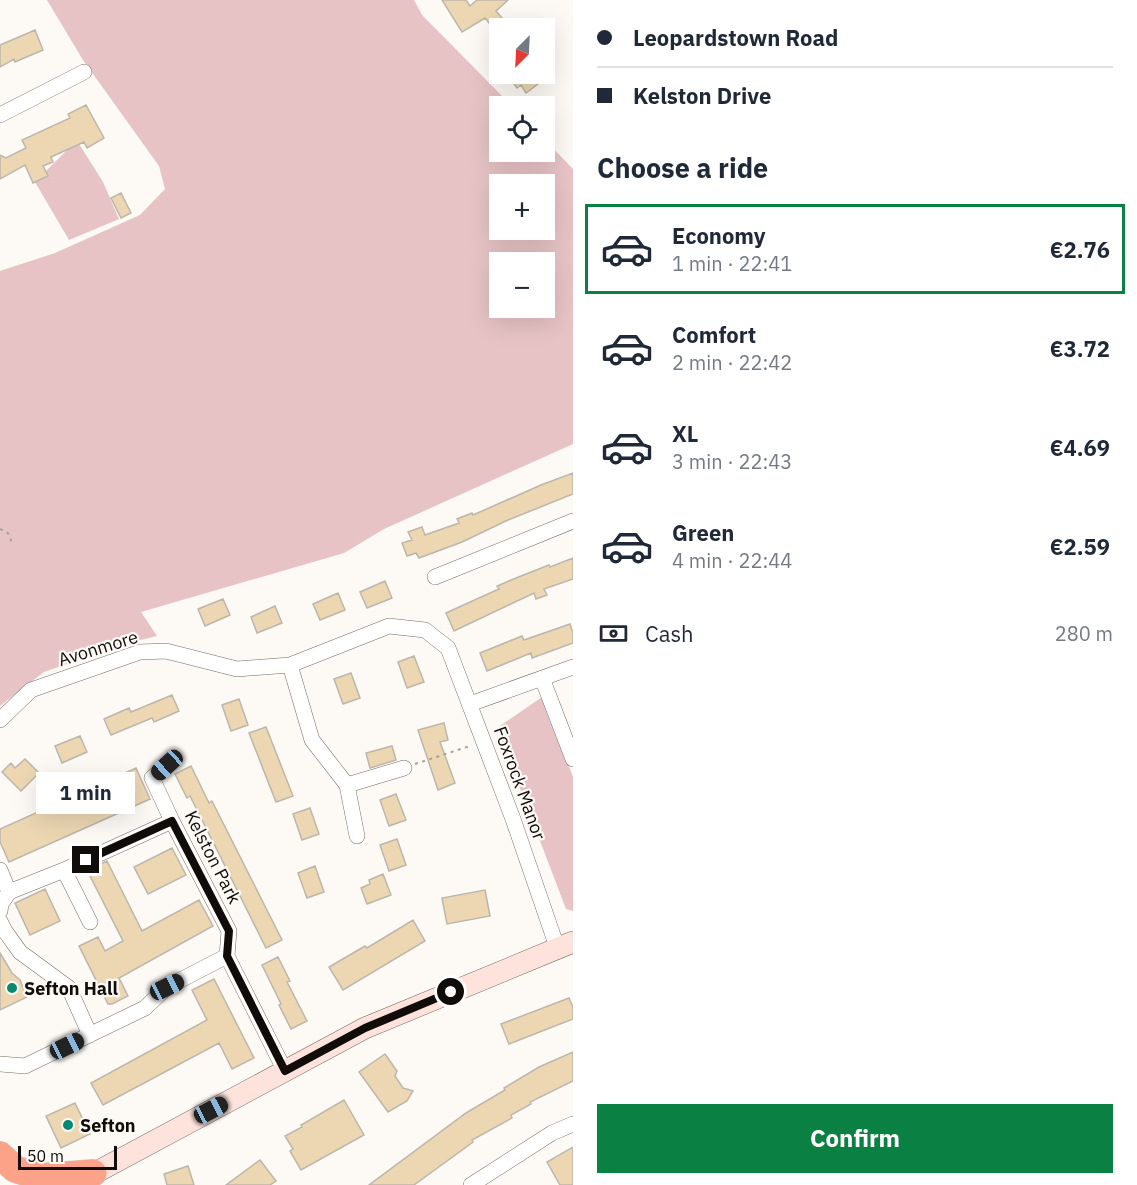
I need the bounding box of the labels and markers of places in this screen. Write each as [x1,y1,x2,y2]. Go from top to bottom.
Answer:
place label: Sefton Hall [24,977,118,1000]
marker: Sefton Hall [5,981,19,995]
place label: Sefton [80,1114,136,1137]
marker: Sefton [61,1118,75,1132]

